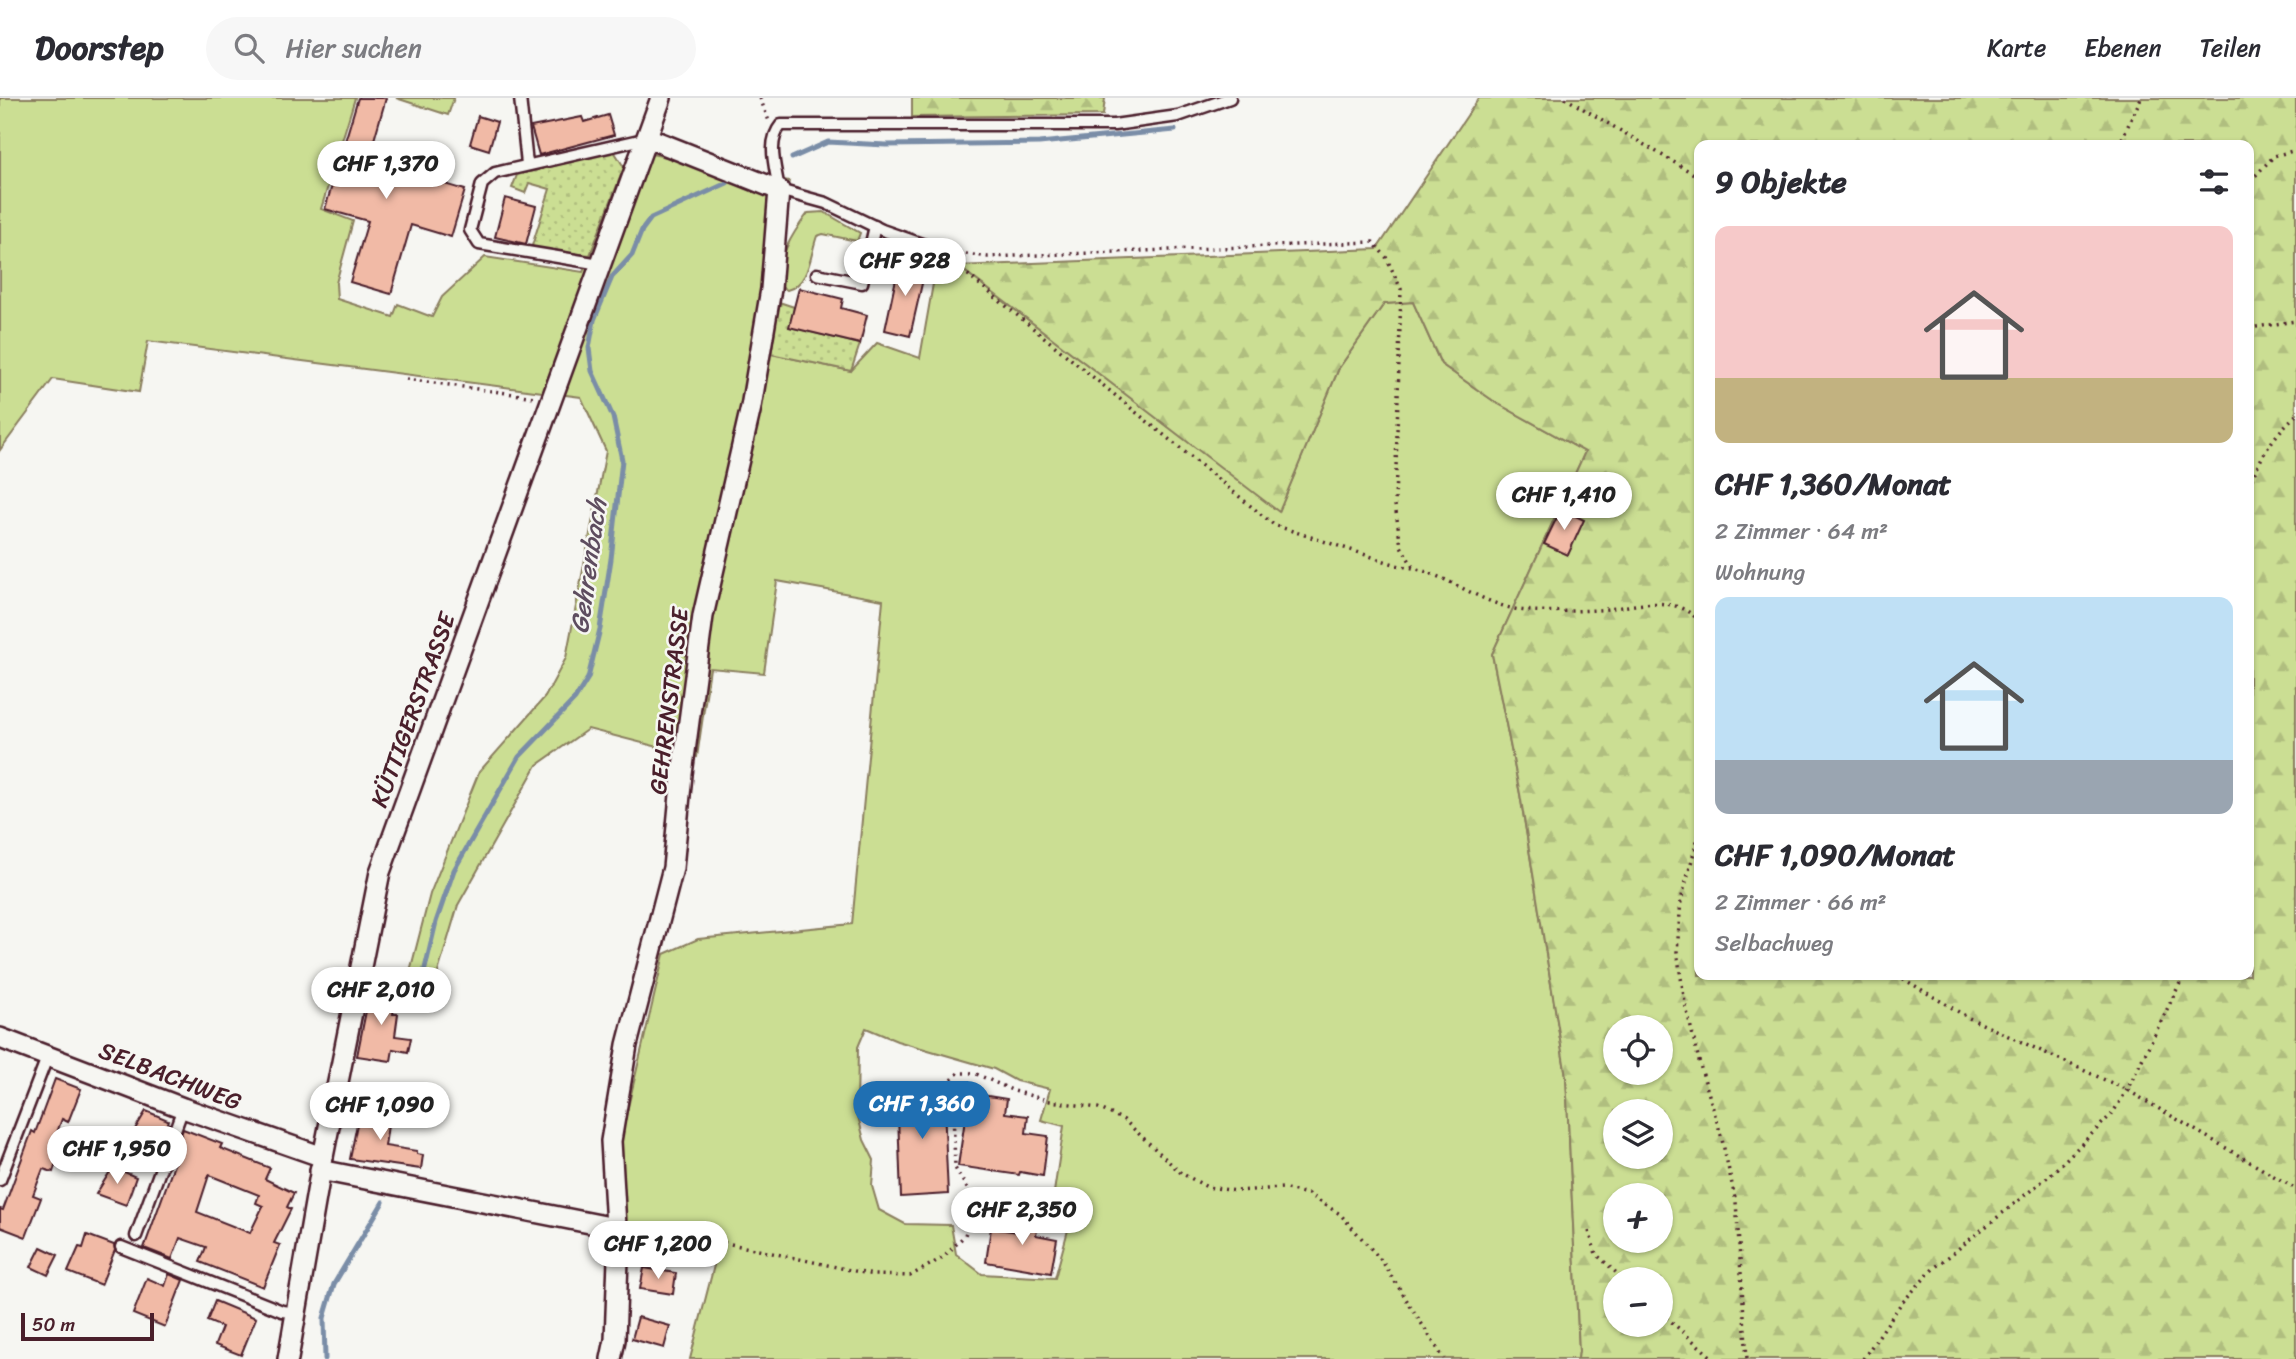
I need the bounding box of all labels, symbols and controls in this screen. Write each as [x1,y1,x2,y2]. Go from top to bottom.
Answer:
search box [206,17,696,80]
text: Doorstep [35,19,164,77]
text: Hier suchen [286,25,422,71]
text: Karte [1987,27,2046,69]
text: Ebenen [2084,27,2162,69]
text: Teilen [2200,27,2261,69]
icon: search [230,29,268,67]
pin: CHF 1,370 [306,141,466,201]
text: CHF 1,370 [333,143,439,184]
text: 9 Objekte [1715,155,1847,209]
icon: filters [2195,163,2233,201]
pin: CHF 928 [840,238,970,298]
text: CHF 928 [860,240,950,281]
icon: home [1911,272,2037,398]
text: CHF 1,360/Monat [1715,457,1951,511]
pin: CHF 1,410 [1484,472,1644,532]
text: CHF 1,410 [1512,474,1616,515]
water label: Gehrenbach [556,493,621,636]
text: 2 Zimmer · 64 m² [1715,511,1888,552]
text: Wohnung [1715,552,1805,593]
street label: GEHRENSTRASSE [637,604,701,797]
street label: KÜTTIGERSTRASSE [358,605,468,814]
icon: home [1911,643,2037,769]
text: CHF 1,090/Monat [1715,828,1955,882]
text: 2 Zimmer · 66 m² [1715,882,1887,923]
text: Selbachweg [1715,923,1834,964]
pin: CHF 2,010 [301,968,461,1027]
text: CHF 2,010 [327,969,435,1010]
map controls [1603,1015,1673,1337]
button: locate [1603,1015,1673,1085]
street label: SELBACHWEG [93,1030,248,1122]
pin: CHF 1,090 [300,1082,460,1142]
pin: CHF 1,360 [842,1082,1002,1141]
text: CHF 1,360 [869,1083,975,1124]
text: CHF 1,090 [326,1084,434,1125]
button: layers [1603,1099,1673,1169]
pin: CHF 1,950 [37,1126,197,1186]
text: CHF 1,950 [63,1128,171,1169]
button: + [1603,1183,1673,1253]
pin: CHF 2,350 [942,1188,1102,1247]
text: CHF 2,350 [967,1189,1077,1230]
pin: CHF 1,200 [578,1222,738,1281]
text: CHF 1,200 [604,1223,712,1264]
button: − [1603,1267,1673,1337]
text: 50 m [32,1308,75,1341]
scale bar [21,1310,154,1342]

